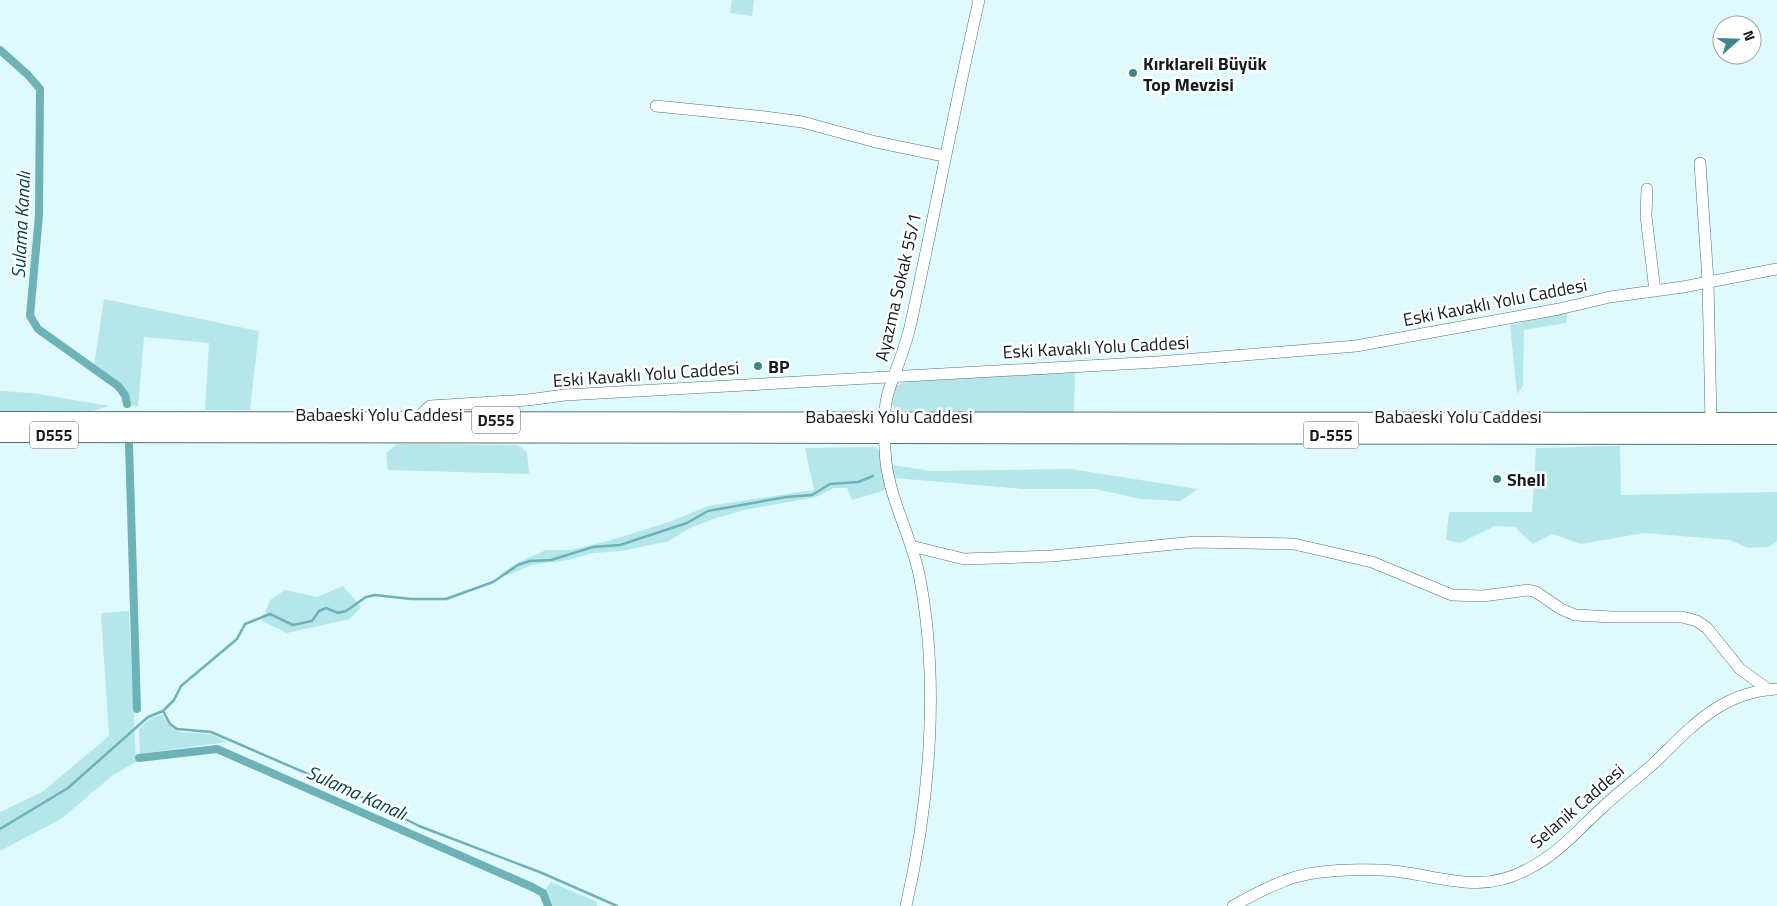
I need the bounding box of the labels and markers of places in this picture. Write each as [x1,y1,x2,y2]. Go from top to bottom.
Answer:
place label: Kırklareli Büyük Top Mevzisi [1143,50,1268,98]
marker: Kırklareli Büyük Top Mevzisi [1127,67,1139,79]
place label: BP [768,353,790,380]
marker: BP [752,360,764,372]
place label: Shell [1507,466,1546,493]
marker: Shell [1491,473,1503,485]

